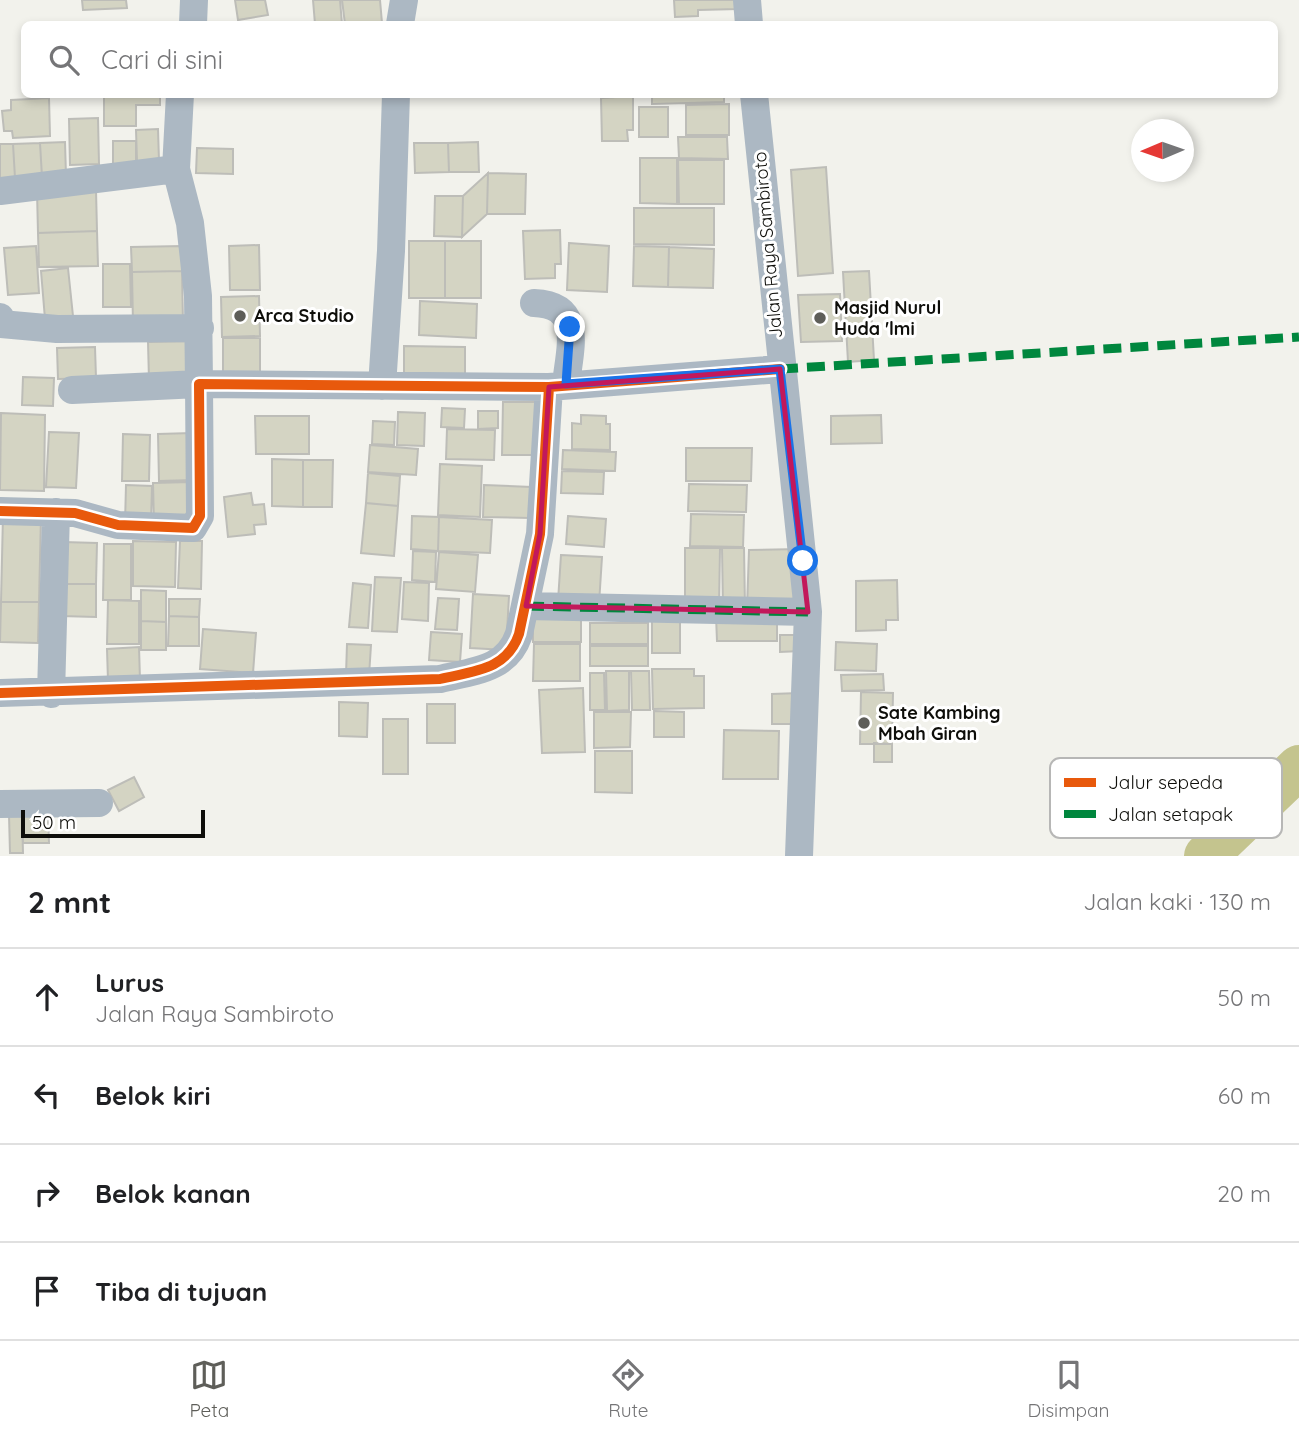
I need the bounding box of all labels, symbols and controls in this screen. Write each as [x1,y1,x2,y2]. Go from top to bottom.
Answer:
search box [21,21,1278,98]
icon: search [45,41,83,79]
text: Cari di sini [101,43,223,76]
north arrow [1131,119,1194,182]
street label: Jalan Raya Sambiroto [748,151,787,339]
place label: Masjid Nurul Huda 'lmi [834,296,941,340]
place label: Arca Studio [254,304,354,327]
marker: Arca Studio [232,308,248,324]
marker: Masjid Nurul Huda 'lmi [812,310,828,326]
route end [554,311,585,342]
route start [787,545,818,576]
place label: Sate Kambing Mbah Giran [878,701,1000,745]
marker: Sate Kambing Mbah Giran [856,715,872,731]
legend [1050,758,1282,838]
text: Jalur sepeda [1108,770,1223,794]
text: Jalan setapak [1108,802,1233,826]
scale bar [21,807,205,839]
text: 50 m [32,810,76,834]
text: 2 mnt [28,883,111,921]
text: Jalan kaki · 130 m [1083,887,1271,916]
text: Lurus [95,966,164,999]
icon: ahead [28,978,66,1016]
text: 50 m [1218,983,1271,1012]
text: Jalan Raya Sambiroto [95,999,334,1028]
icon: left [28,1076,66,1114]
text: Belok kiri [95,1079,211,1112]
text: 60 m [1218,1081,1271,1110]
icon: right [28,1174,66,1212]
text: Belok kanan [95,1177,251,1210]
text: 20 m [1217,1179,1271,1208]
icon: arrive [28,1272,66,1310]
text: Tiba di tujuan [95,1275,267,1308]
tab: Peta [189,1356,229,1422]
tab: Rute [608,1356,649,1422]
tab: Disimpan [1027,1356,1110,1422]

